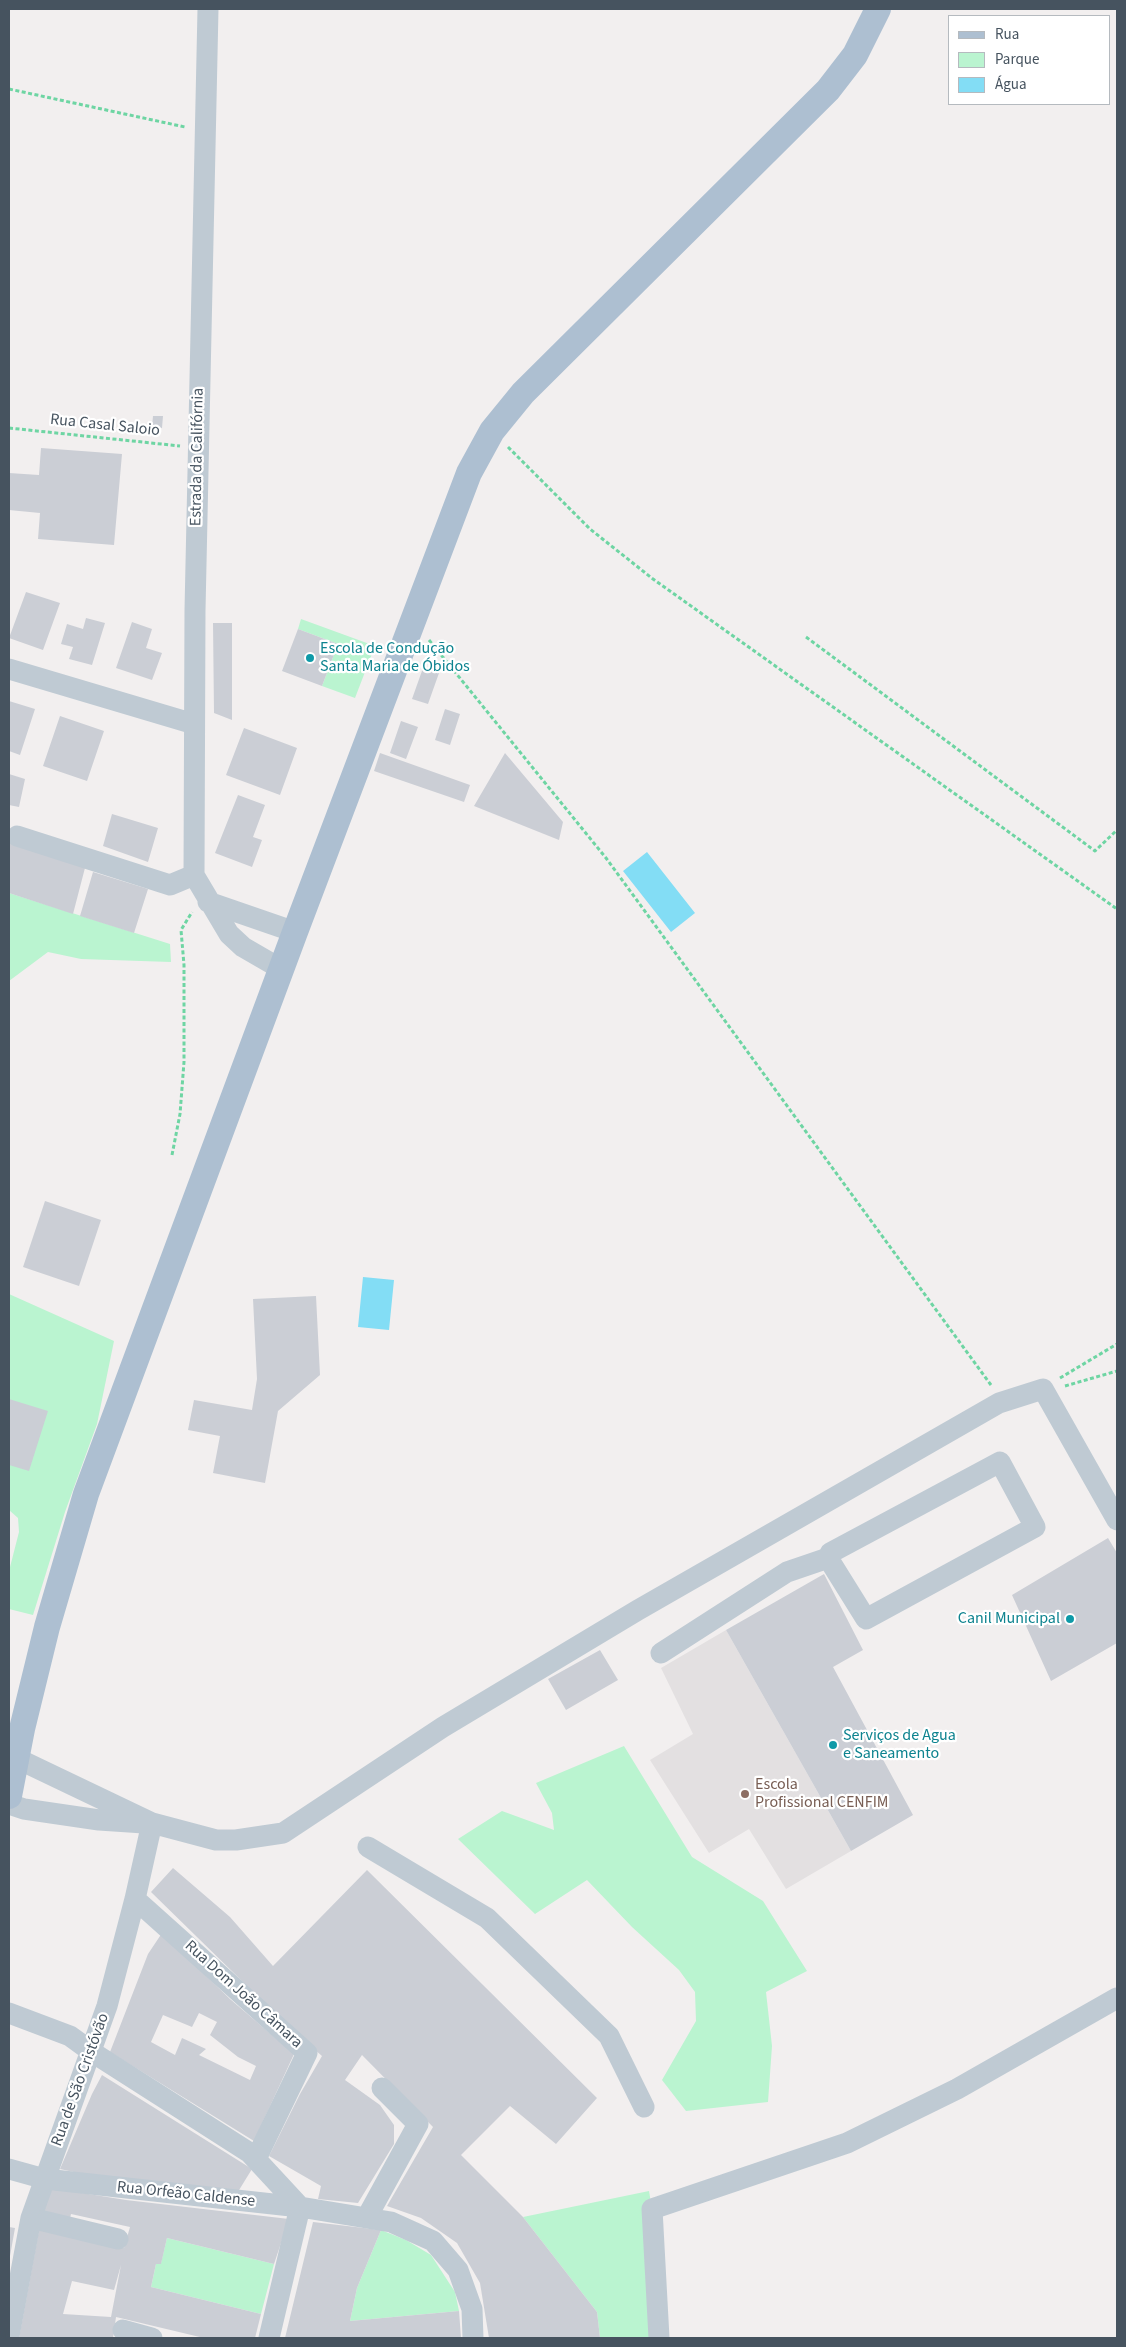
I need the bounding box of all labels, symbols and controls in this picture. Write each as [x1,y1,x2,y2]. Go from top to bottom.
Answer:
legend [948,15,1111,105]
text: Rua [995,24,1019,45]
text: Parque [995,49,1039,70]
text: Água [995,74,1026,95]
street label: Estrada da Califórnia [187,388,209,526]
street label: Rua Casal Saloio [49,411,161,441]
place label: Escola de Condução Santa Maria de Óbidos [320,639,470,677]
marker: Escola de Condução Santa Maria de Óbidos [304,652,316,664]
place label: Canil Municipal [958,1609,1060,1629]
marker: Canil Municipal [1064,1613,1076,1625]
place label: Serviços de Agua e Saneamento [843,1726,956,1764]
marker: Serviços de Agua e Saneamento [827,1739,839,1751]
place label: Escola Profissional CENFIM [755,1775,888,1813]
marker: Escola Profissional CENFIM [739,1788,751,1800]
street label: Rua Dom João Câmara [180,1937,306,2053]
street label: Rua de São Cristóvão [48,2011,114,2149]
street label: Rua Orfeão Caldense [116,2178,256,2212]

